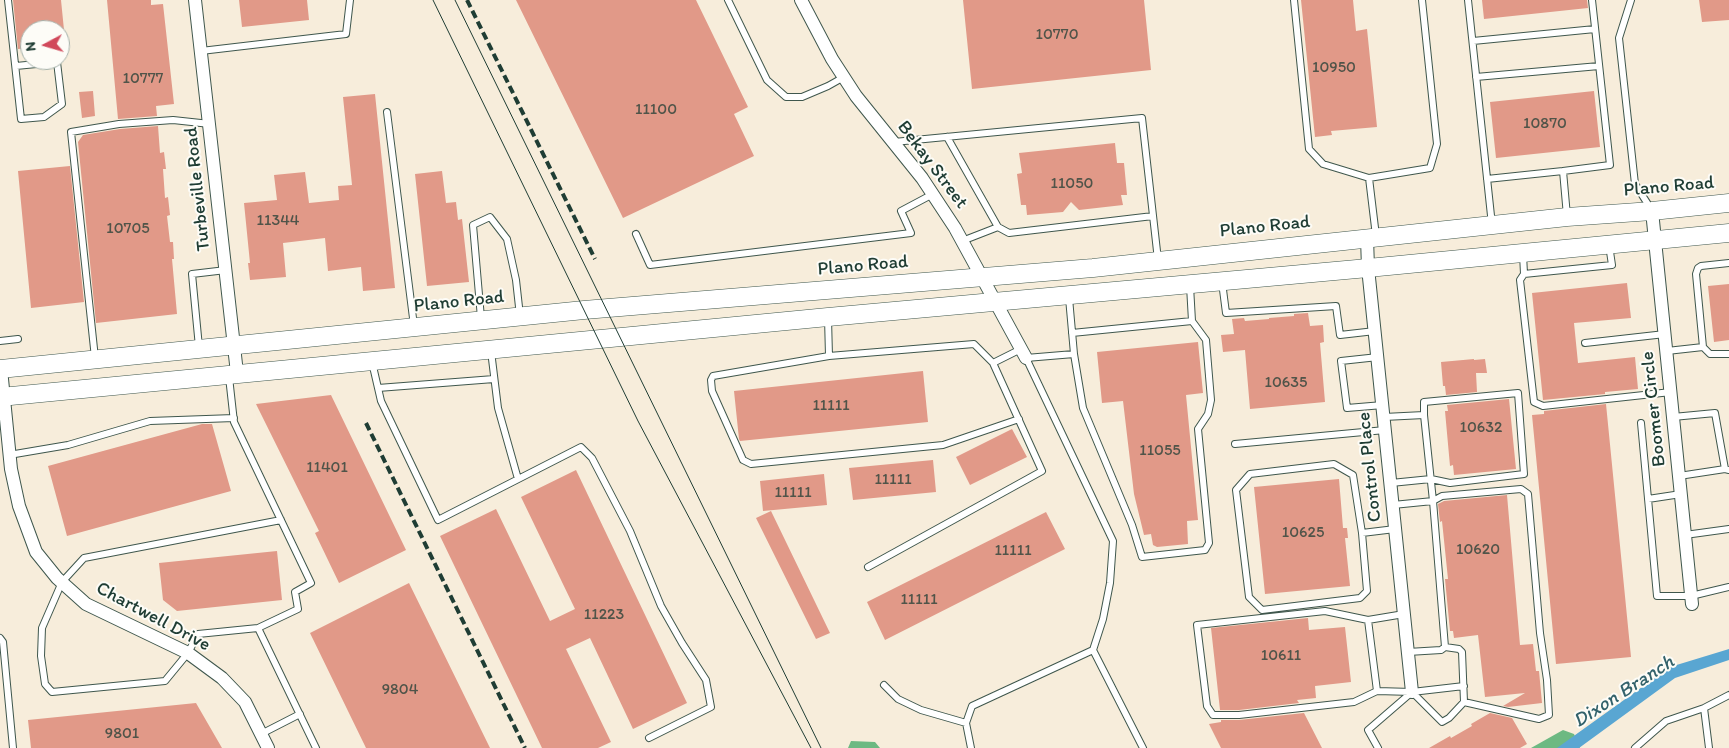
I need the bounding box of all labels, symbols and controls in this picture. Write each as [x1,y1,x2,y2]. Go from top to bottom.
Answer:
north arrow [20,20,70,70]
house number: 10770 [1035,25,1079,45]
text: N [22,41,40,52]
house number: 10950 [1312,58,1356,78]
house number: 10777 [122,69,164,89]
house number: 11100 [635,100,677,120]
house number: 10870 [1523,114,1567,134]
street label: Bekay Street [892,117,972,213]
street label: Turbeville Road [180,126,216,252]
street label: Plano Road [1623,172,1715,202]
house number: 11050 [1051,174,1093,194]
house number: 11344 [257,211,299,231]
street label: Plano Road [1219,211,1311,243]
house number: 10705 [106,219,150,239]
street label: Plano Road [817,251,909,281]
street label: Plano Road [413,286,505,318]
street label: Boomer Circle [1637,350,1671,468]
house number: 10635 [1265,373,1307,393]
house number: 11111 [812,396,850,416]
street label: Control Place [1353,411,1387,523]
house number: 10632 [1460,418,1502,438]
house number: 11055 [1139,441,1181,461]
house number: 11401 [306,458,348,478]
house number: 11111 [874,470,912,490]
house number: 11111 [774,483,812,503]
house number: 10625 [1282,523,1324,543]
house number: 10620 [1456,540,1500,560]
house number: 11111 [994,541,1032,561]
street label: Chartwell Drive [92,577,214,657]
house number: 11111 [900,590,938,610]
house number: 11223 [584,605,624,625]
house number: 10611 [1261,646,1301,666]
water label: Dixon Branch [1569,650,1679,734]
house number: 9804 [382,680,418,700]
house number: 9801 [105,724,139,744]

